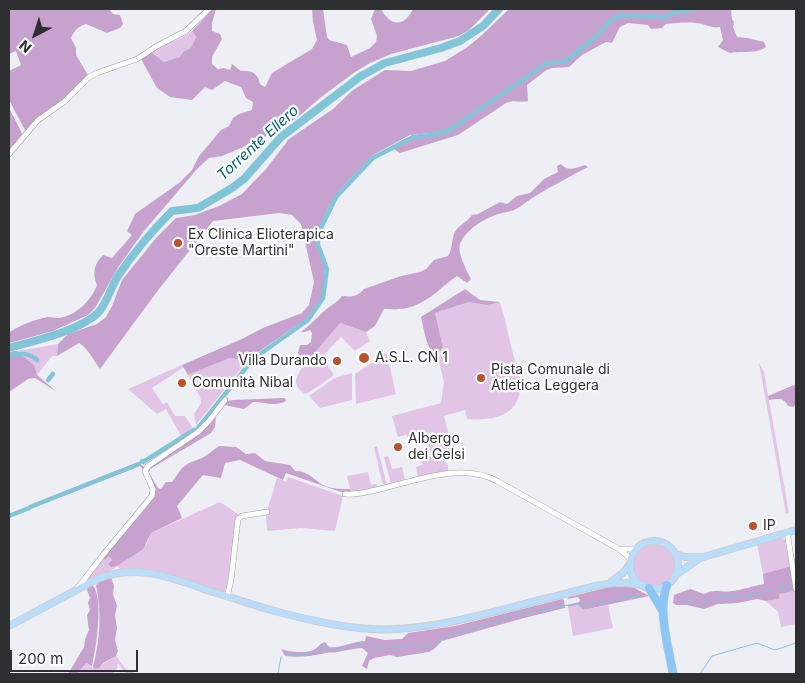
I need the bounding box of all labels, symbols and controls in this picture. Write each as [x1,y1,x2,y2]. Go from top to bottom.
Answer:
north arrow [10,10,60,60]
text: N [15,37,35,57]
water label: Torrente Ellero [214,102,302,184]
place label: Ex Clinica Elioterapica "Oreste Martini" [188,227,334,260]
marker: Ex Clinica Elioterapica "Oreste Martini" [172,237,184,249]
place label: A.S.L. CN 1 [375,350,448,366]
marker: A.S.L. CN 1 [357,351,371,365]
place label: Villa Durando [239,353,327,369]
marker: Villa Durando [331,355,343,367]
place label: Pista Comunale di Atletica Leggera [491,362,610,394]
marker: Pista Comunale di Atletica Leggera [475,372,487,384]
place label: Comunità Nibal [192,375,293,391]
marker: Comunità Nibal [176,377,188,389]
place label: Albergo dei Gelsi [408,431,465,464]
marker: Albergo dei Gelsi [392,441,404,453]
place label: IP [763,518,776,534]
marker: IP [747,520,759,532]
scale bar [12,640,140,672]
text: 200 m [18,649,63,668]

